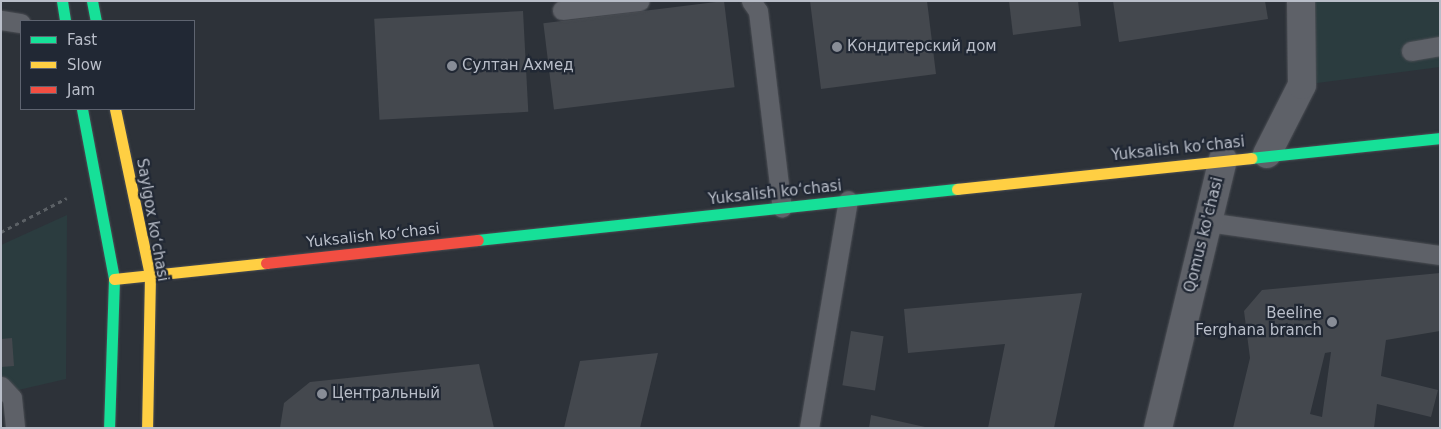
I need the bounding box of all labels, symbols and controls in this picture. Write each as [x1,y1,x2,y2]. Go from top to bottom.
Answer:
legend [20,20,195,110]
text: Fast [67,31,97,49]
place label: Кондитерский дом [847,38,997,56]
marker: Кондитерский дом [831,41,843,53]
text: Slow [67,56,102,74]
place label: Султан Ахмед [462,57,573,75]
marker: Султан Ахмед [446,60,458,72]
text: Jam [67,81,95,99]
street label: Yuksalish koʻchasi [1110,133,1246,165]
street label: Saylgox koʻchasi [132,157,172,283]
street label: Qomus ko'chasi [1181,176,1227,294]
street label: Yuksalish koʻchasi [707,177,843,209]
street label: Yuksalish koʻchasi [305,220,441,252]
place label: Beeline Ferghana branch [1195,304,1322,339]
marker: Beeline Ferghana branch [1326,316,1338,328]
place label: Центральный [332,385,440,403]
marker: Центральный [316,388,328,400]

